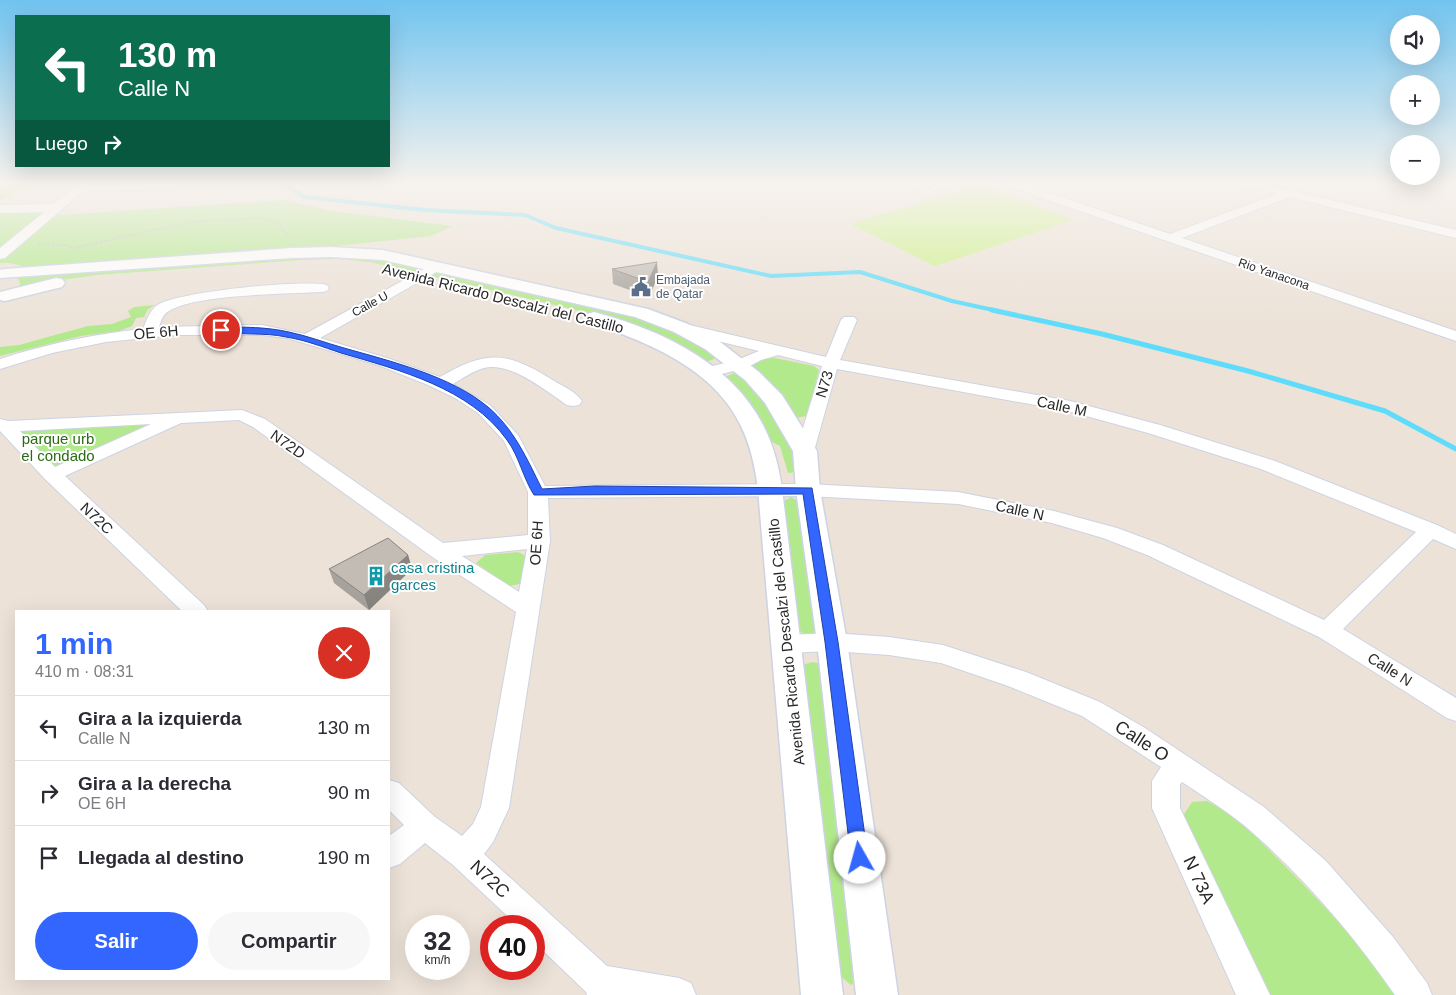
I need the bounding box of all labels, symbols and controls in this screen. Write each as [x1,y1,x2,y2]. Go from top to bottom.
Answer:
map controls [1390,15,1440,185]
button: sound [1390,15,1440,65]
icon: left [35,35,100,100]
text: 130 m [118,35,217,74]
button: + [1390,75,1440,125]
text: Calle N [118,76,190,101]
icon: right [98,130,126,158]
text: Luego [35,133,88,154]
button: − [1390,135,1440,185]
street label: Rio Yanacona [1237,255,1312,293]
street label: Avenida Ricardo Descalzi del Castillo [381,260,625,336]
place label: Embajada de Qatar [656,273,710,301]
public building icon: Embajada de Qatar [630,276,652,298]
street label: Calle U [349,288,391,320]
pin [200,309,242,351]
icon: arrive [207,316,235,344]
street label: OE 6H [133,322,179,342]
street label: N73 [812,368,836,400]
street label: Calle M [1035,392,1089,420]
street label: N72D [267,426,309,462]
park label: parque urb el condado [21,430,95,464]
street label: Calle N [994,497,1046,523]
street label: N72C [77,499,117,537]
street label: Avenida Ricardo Descalzi del Castillo [765,518,807,766]
street label: OE 6H [526,520,546,566]
place label: casa cristina garces [391,559,475,593]
building icon: casa cristina garces [365,565,387,587]
text: 1 min [35,627,113,660]
button: close [318,627,370,679]
street label: Calle N [1365,649,1415,689]
text: 410 m · 08:31 [35,663,134,680]
text: Gira a la izquierda [78,708,242,729]
icon: left [35,714,63,742]
street label: Calle O [1111,716,1173,766]
text: 130 m [317,717,370,738]
text: Calle N [78,730,130,747]
text: Gira a la derecha [78,773,231,794]
icon: right [35,779,63,807]
text: 90 m [328,782,370,803]
text: OE 6H [78,795,126,812]
position arrow [833,831,885,883]
icon: arrive [35,844,63,872]
text: Llegada al destino [78,847,244,868]
text: 190 m [317,847,370,868]
street label: N 73A [1179,853,1219,907]
street label: N72C [466,856,514,902]
button: Salir [35,912,198,970]
button: Compartir [208,912,370,970]
speed limit sign: 40 [480,915,545,980]
text: 32 [424,927,451,955]
text: km/h [424,953,451,967]

